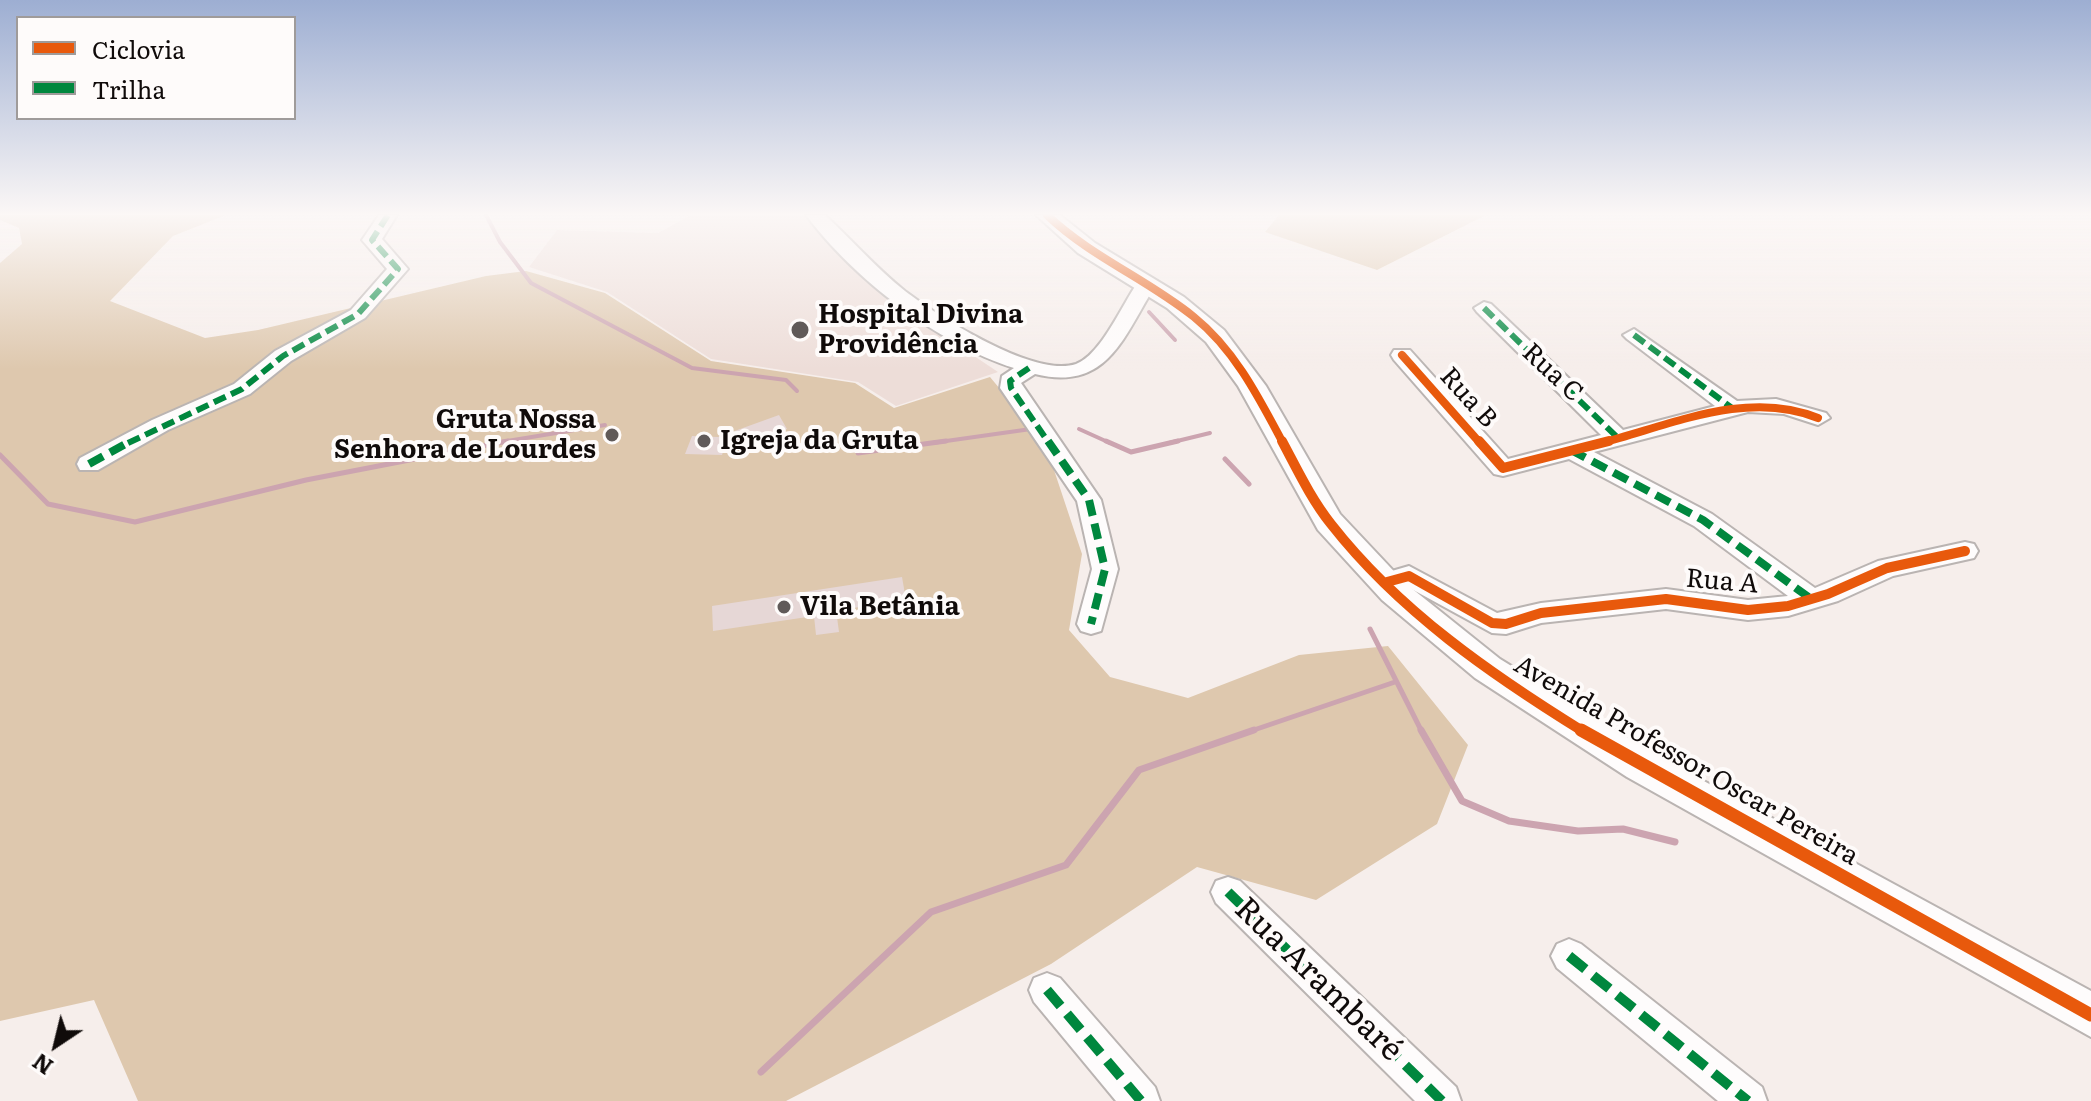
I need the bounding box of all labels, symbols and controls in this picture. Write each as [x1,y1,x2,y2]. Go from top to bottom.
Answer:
legend [16,16,296,120]
text: Ciclovia [92,31,185,66]
text: Trilha [92,71,165,106]
place label: Hospital Divina Providência [818,299,1023,360]
marker: Hospital Divina Providência [789,319,811,341]
street label: Rua C [1515,337,1589,409]
street label: Rua B [1433,361,1503,435]
place label: Gruta Nossa Senhora de Lourdes [334,404,596,466]
place label: Igreja da Gruta [720,425,918,457]
marker: Gruta Nossa Senhora de Lourdes [603,426,621,444]
marker: Igreja da Gruta [695,432,713,450]
street label: Rua A [1685,563,1759,601]
place label: Vila Betânia [800,591,960,623]
marker: Vila Betânia [775,598,793,616]
street label: Avenida Professor Oscar Pereira [1508,649,1864,873]
street label: Rua Arambaré [1226,890,1410,1070]
north arrow [16,1005,96,1085]
text: N [25,1046,59,1084]

